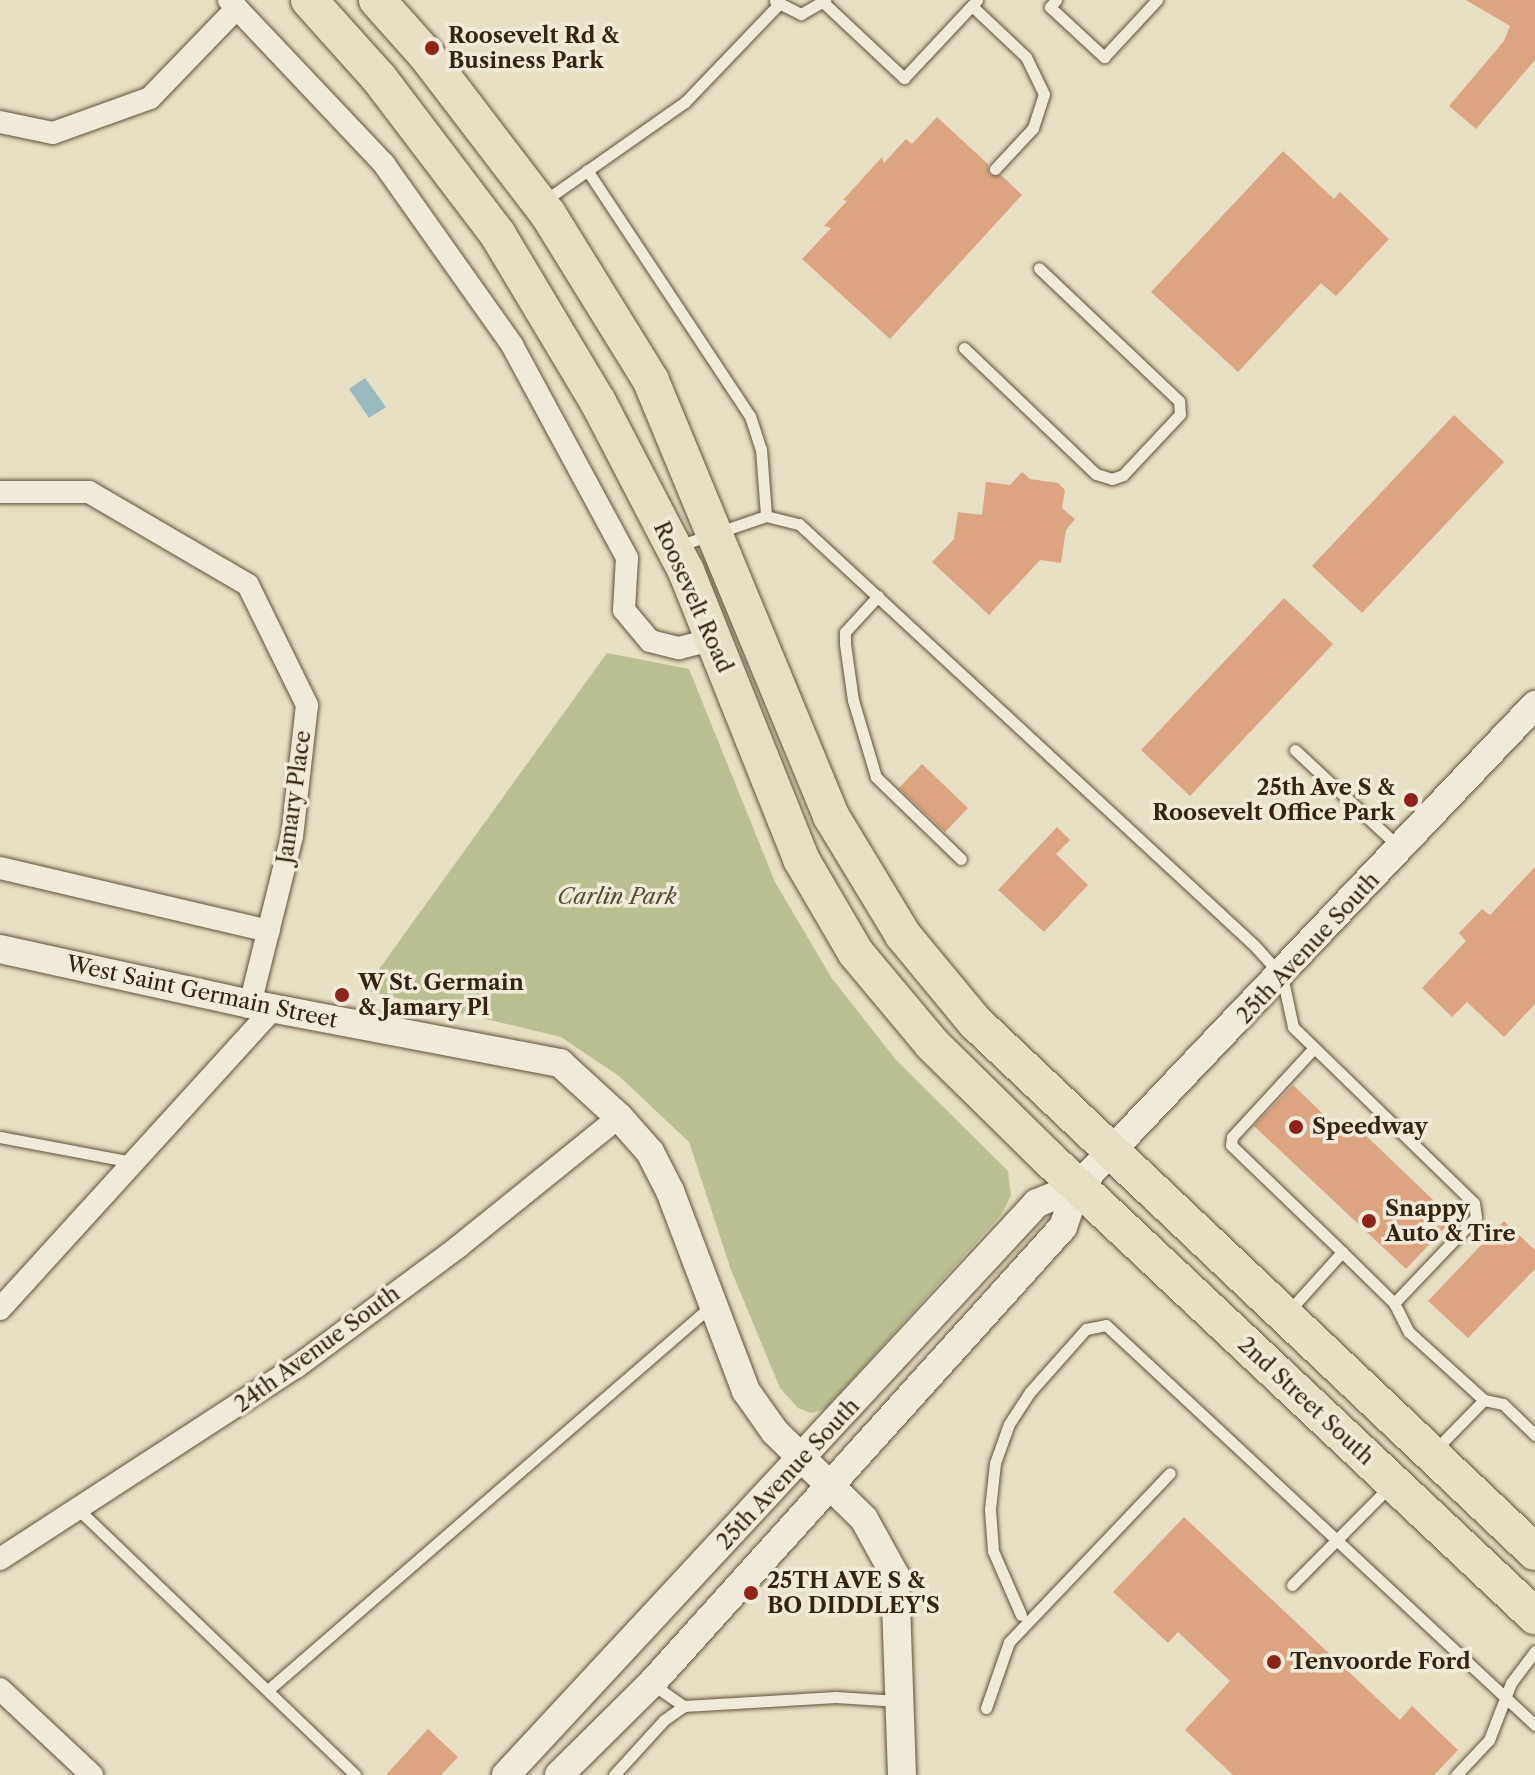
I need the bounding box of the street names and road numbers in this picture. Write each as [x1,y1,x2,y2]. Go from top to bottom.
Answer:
street label: Roosevelt Road [648,517,738,677]
street label: Jamary Place [272,728,316,866]
street label: 25th Avenue South [1231,867,1385,1029]
street label: West Saint Germain Street [64,950,340,1034]
street label: 24th Avenue South [229,1280,405,1418]
street label: 2nd Street South [1233,1331,1379,1471]
street label: 25th Avenue South [711,1393,865,1555]

